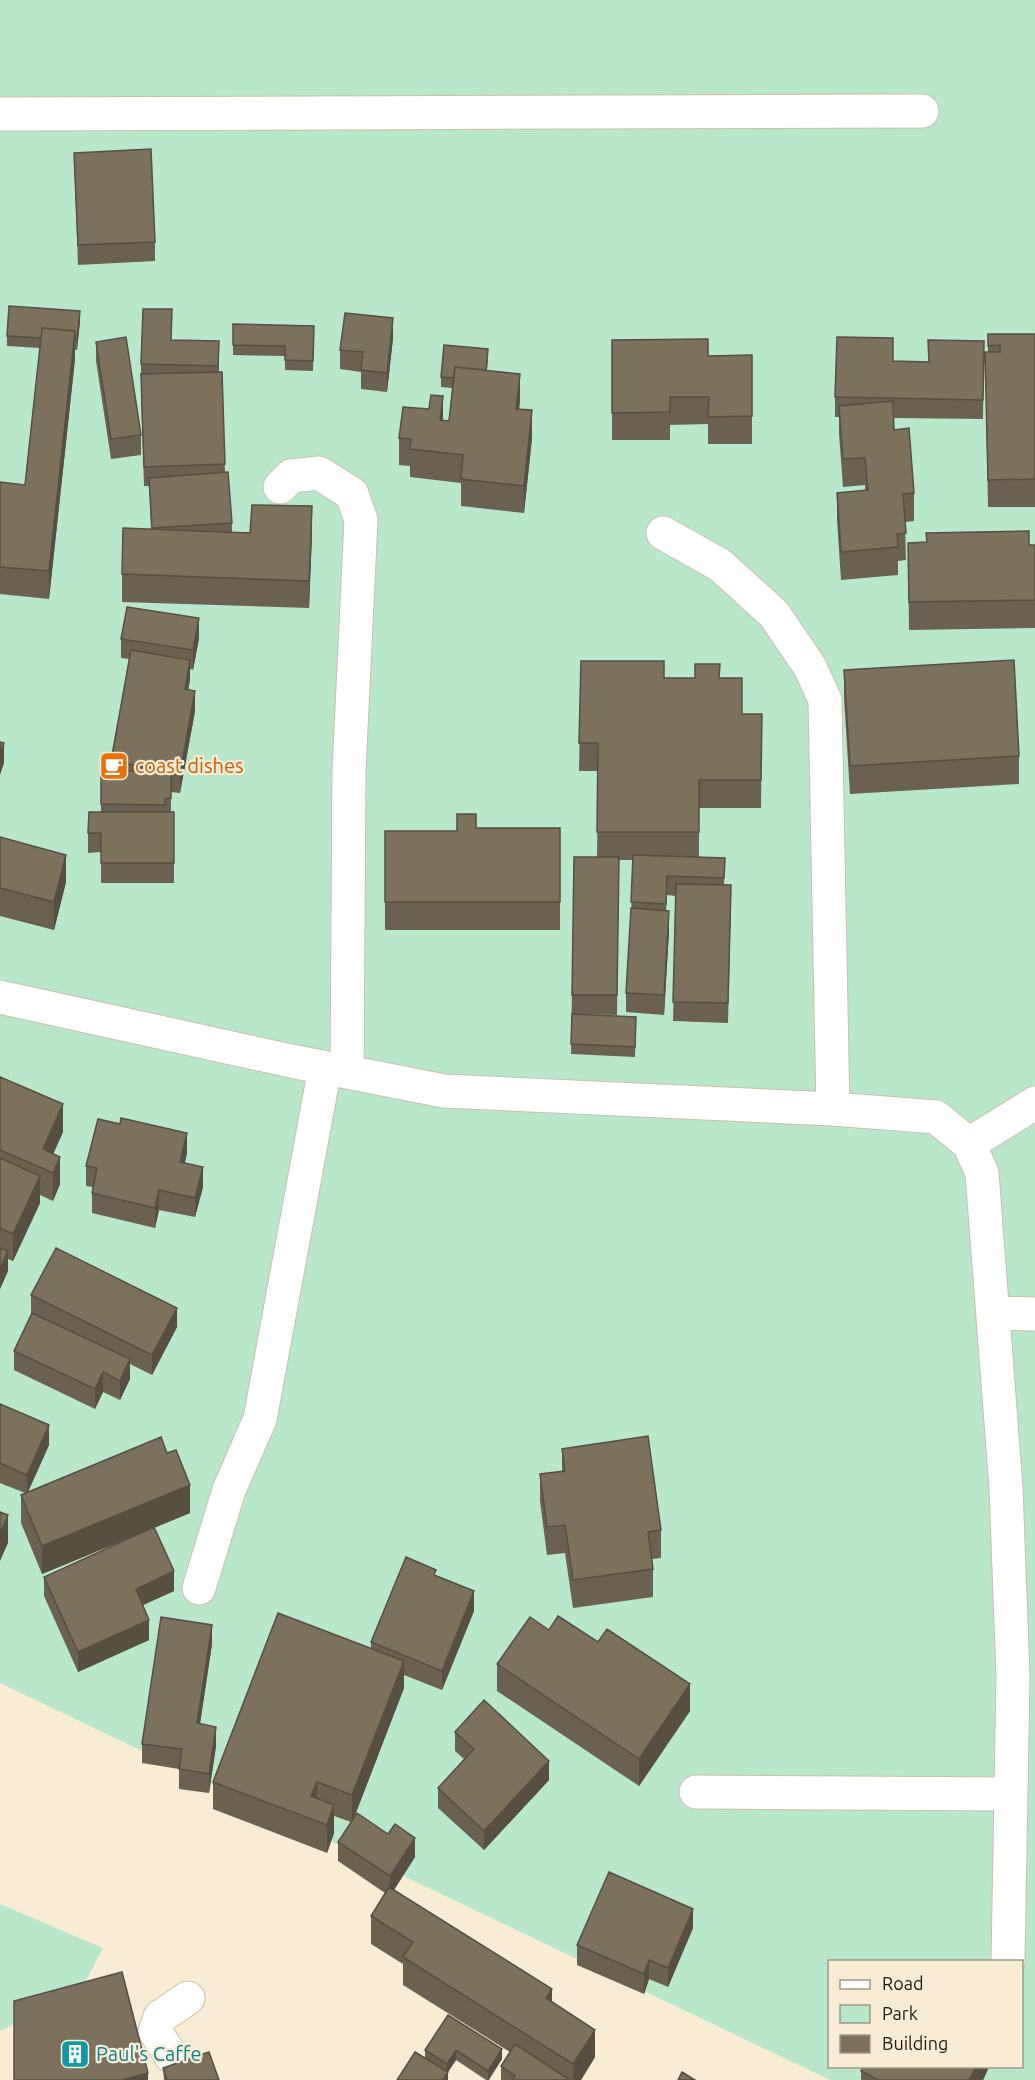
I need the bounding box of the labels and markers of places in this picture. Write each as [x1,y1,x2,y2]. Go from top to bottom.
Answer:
cafe icon: coast dishes [98,750,130,782]
place label: coast dishes [135,754,244,777]
building icon: Paul's Caffe [59,2038,91,2070]
place label: Paul's Caffe [96,2042,202,2065]

